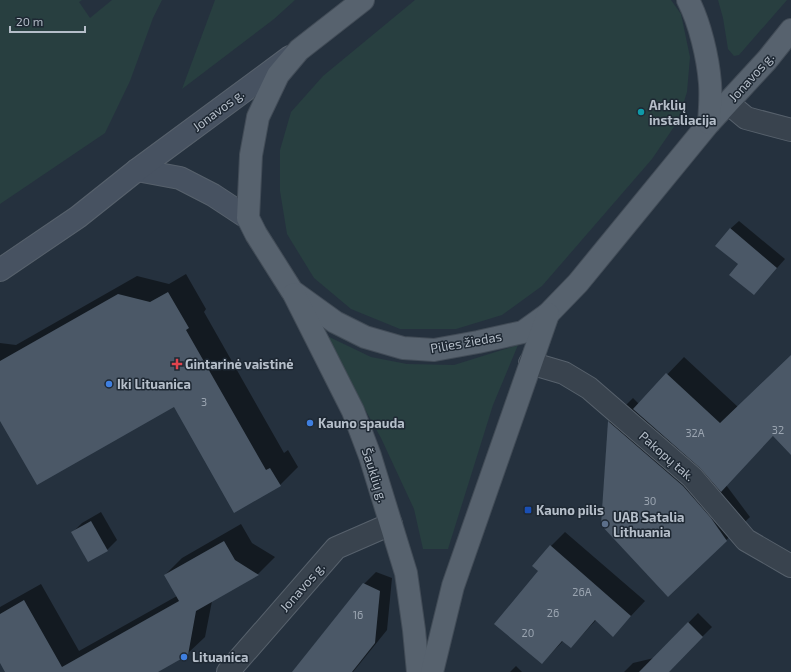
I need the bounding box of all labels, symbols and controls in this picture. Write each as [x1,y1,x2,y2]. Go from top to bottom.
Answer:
scale bar [10,8,85,34]
text: 20 m [16,14,43,28]
street label: Jonavos g. [725,49,777,105]
street label: Jonavos g. [189,85,247,135]
place label: Arklių instaliacija [649,97,717,128]
marker: Arklių instaliacija [636,107,646,117]
street label: Pilies žiedas [429,328,503,356]
place label: Gintarinė vaistinė [185,356,294,372]
marker: Gintarinė vaistinė [172,359,182,369]
place label: Iki Lituanica [117,376,191,392]
marker: Iki Lituanica [104,379,114,389]
house number: 3 [201,395,207,408]
place label: Kauno spauda [318,415,405,431]
marker: Kauno spauda [305,418,315,428]
house number: 32 [772,423,784,436]
house number: 32A [685,426,705,439]
street label: Pakopų tak. [636,428,698,484]
street label: Šauklių g. [359,446,391,504]
house number: 30 [644,494,656,507]
place label: Kauno pilis [536,502,604,518]
marker: Kauno pilis [523,505,533,515]
place label: UAB Satalia Lithuania [613,509,684,540]
marker: UAB Satalia Lithuania [600,519,610,529]
street label: Jonavos g. [276,559,328,615]
house number: 26A [572,585,592,598]
house number: 26 [547,606,559,619]
house number: 16 [353,608,363,621]
house number: 20 [522,626,534,639]
place label: Lituanica [192,649,248,665]
marker: Lituanica [179,652,189,662]

